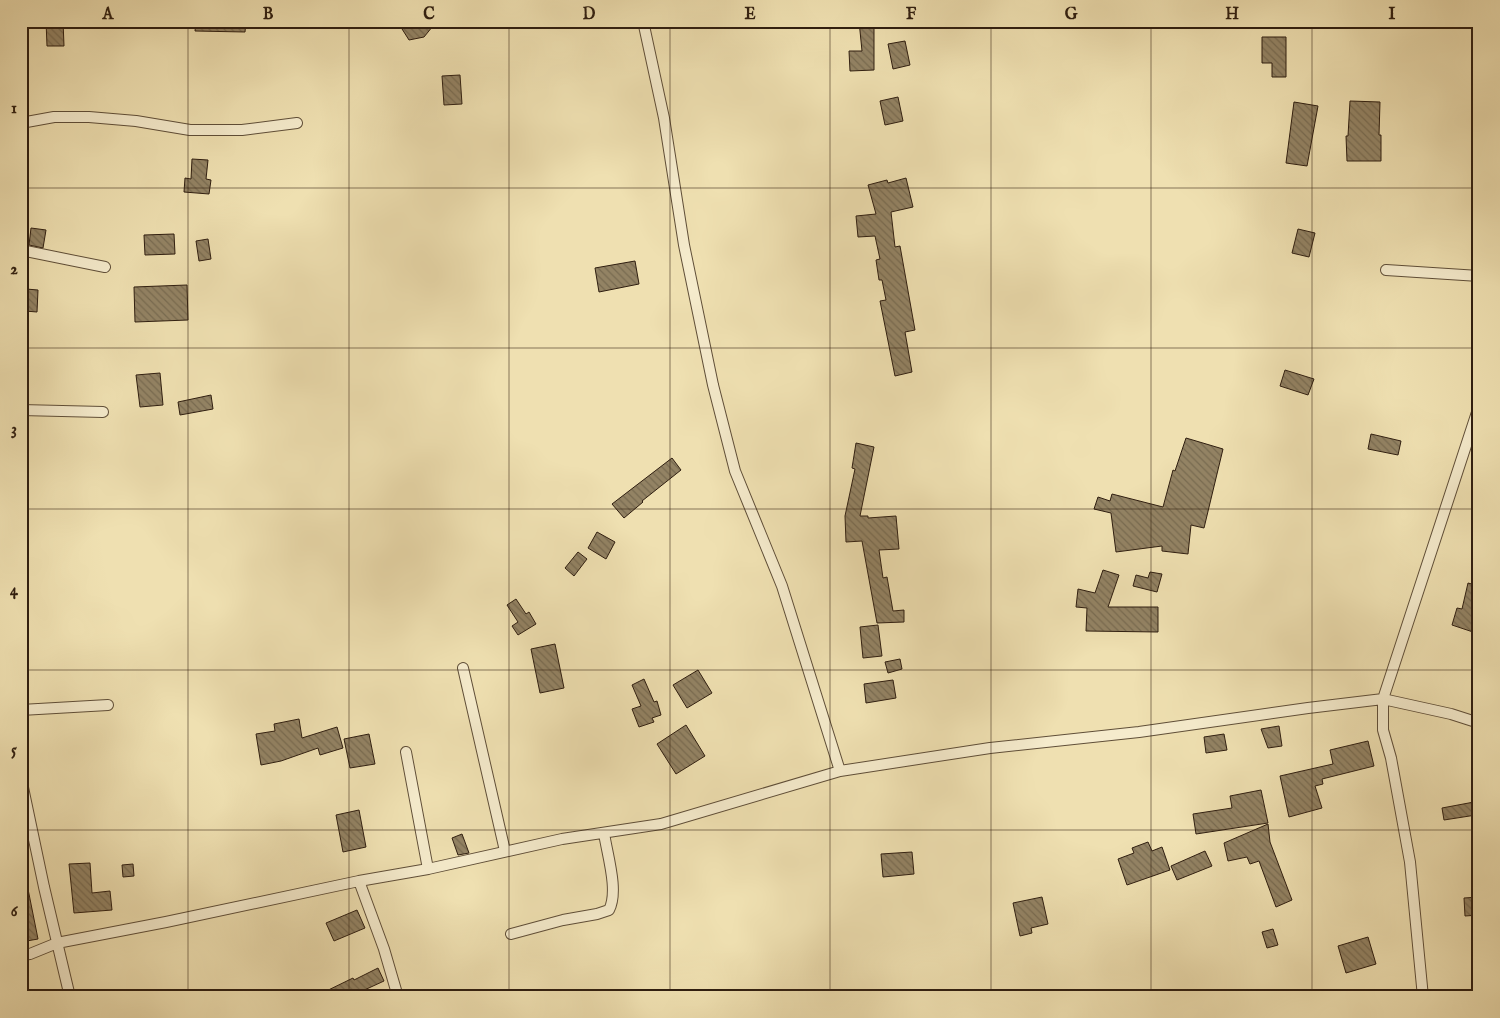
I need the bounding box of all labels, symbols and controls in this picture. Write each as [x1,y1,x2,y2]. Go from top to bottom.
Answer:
text: A [102,5,115,25]
text: B [263,5,274,25]
text: C [423,5,435,25]
text: D [583,5,596,25]
text: E [744,5,756,25]
text: F [906,5,917,25]
text: G [1065,5,1078,25]
text: H [1225,5,1239,25]
text: I [1389,5,1396,25]
text: 1 [11,99,17,119]
text: 2 [10,260,18,280]
text: 3 [11,420,17,440]
text: 4 [10,581,19,601]
text: 5 [11,741,17,761]
text: 6 [11,902,19,922]

